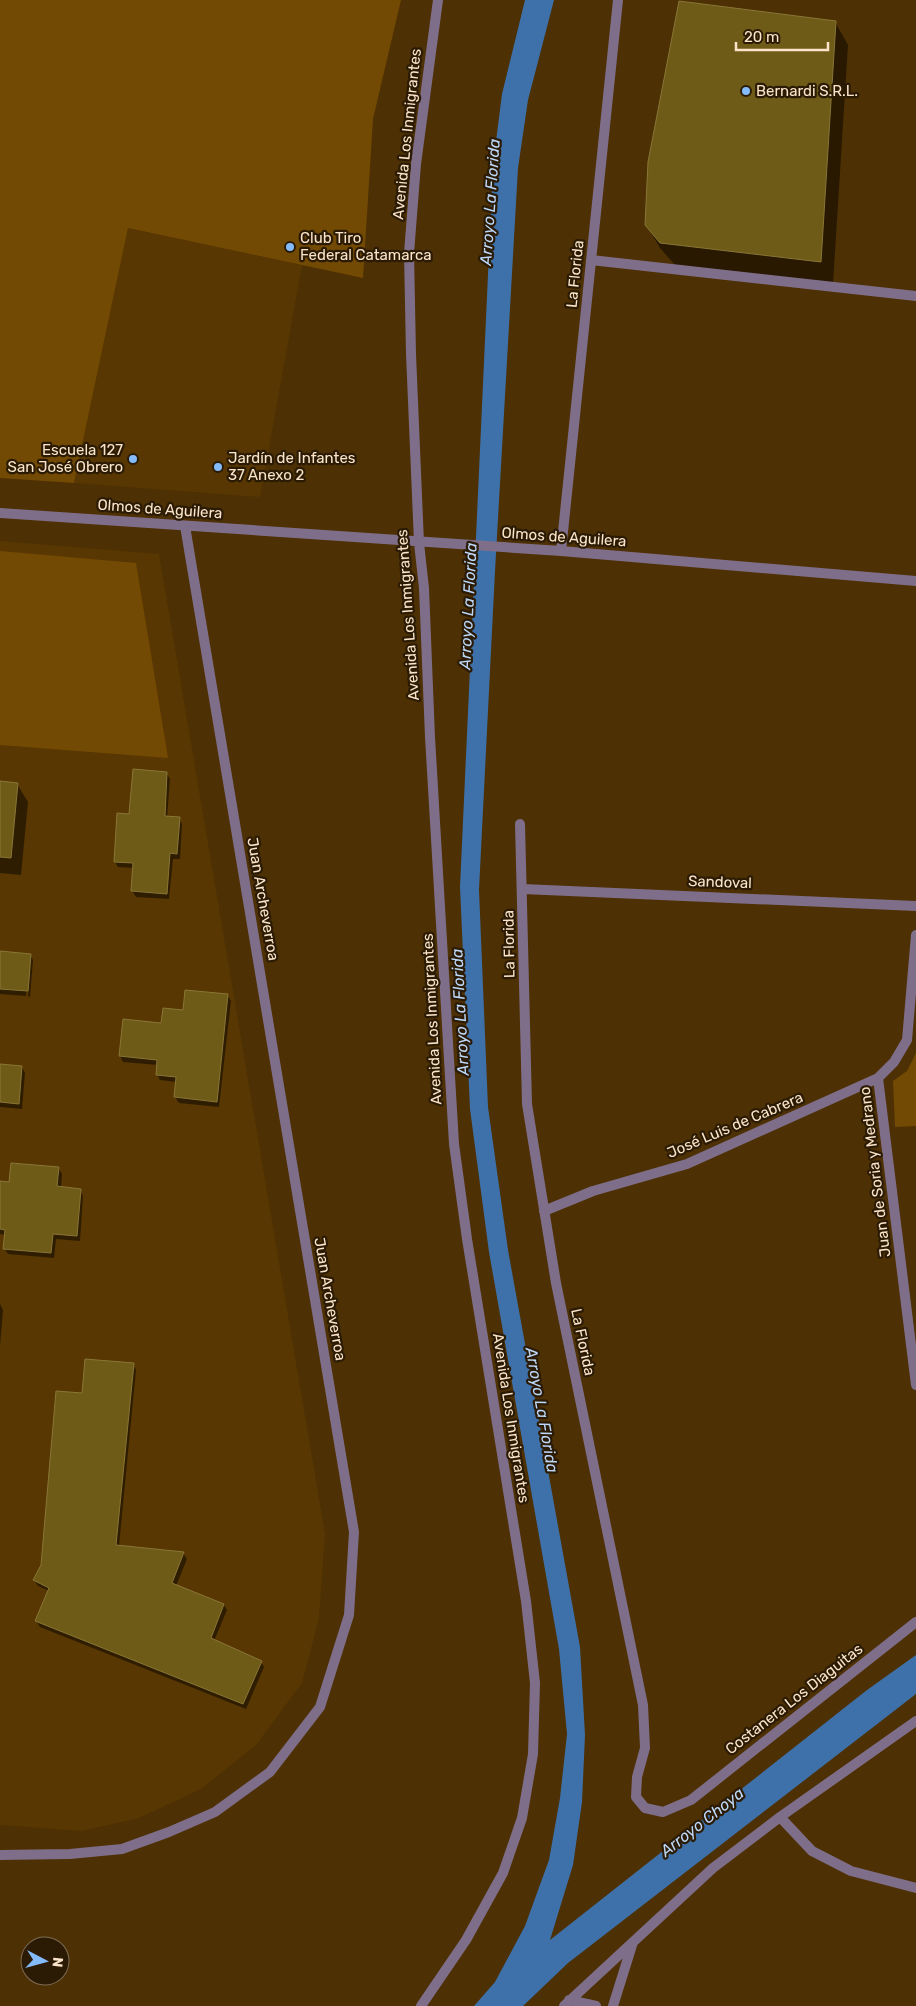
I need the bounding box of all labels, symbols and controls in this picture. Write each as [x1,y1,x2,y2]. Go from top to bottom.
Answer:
scale bar [736,20,828,52]
text: 20 m [744,28,779,46]
street label: Avenida Los Inmigrantes [389,47,425,220]
place label: Bernardi S.R.L. [756,82,858,100]
marker: Bernardi S.R.L. [740,85,752,97]
water label: Arroyo La Florida [476,138,504,267]
place label: Club Tiro Federal Catamarca [300,229,432,264]
street label: La Florida [562,239,588,309]
marker: Club Tiro Federal Catamarca [284,241,296,253]
place label: Escuela 127 San José Obrero [8,441,123,476]
place label: Jardín de Infantes 37 Anexo 2 [228,449,356,484]
marker: Escuela 127 San José Obrero [127,453,139,465]
marker: Jardín de Infantes 37 Anexo 2 [212,461,224,473]
street label: Olmos de Aguilera [97,496,223,522]
street label: Olmos de Aguilera [501,524,627,550]
street label: Avenida Los Inmigrantes [393,528,423,701]
water label: Arroyo La Florida [455,542,481,671]
street label: Juan Archeverroa [243,836,283,962]
street label: Sandoval [688,872,752,892]
street label: La Florida [499,910,519,978]
street label: Avenida Los Inmigrantes [419,932,445,1105]
water label: Arroyo La Florida [447,948,473,1077]
street label: Juan de Soria y Medrano [856,1086,894,1258]
street label: José Luis de Cabrera [664,1088,806,1162]
street label: Juan Archeverroa [310,1236,350,1362]
street label: La Florida [567,1307,599,1377]
street label: Avenida Los Inmigrantes [489,1332,533,1505]
water label: Arroyo La Florida [521,1345,562,1474]
street label: Costanera Los Diaguitas [722,1640,867,1758]
water label: Arroyo Choya [656,1783,748,1861]
north arrow [20,1936,70,1986]
text: N [48,1956,66,1968]

